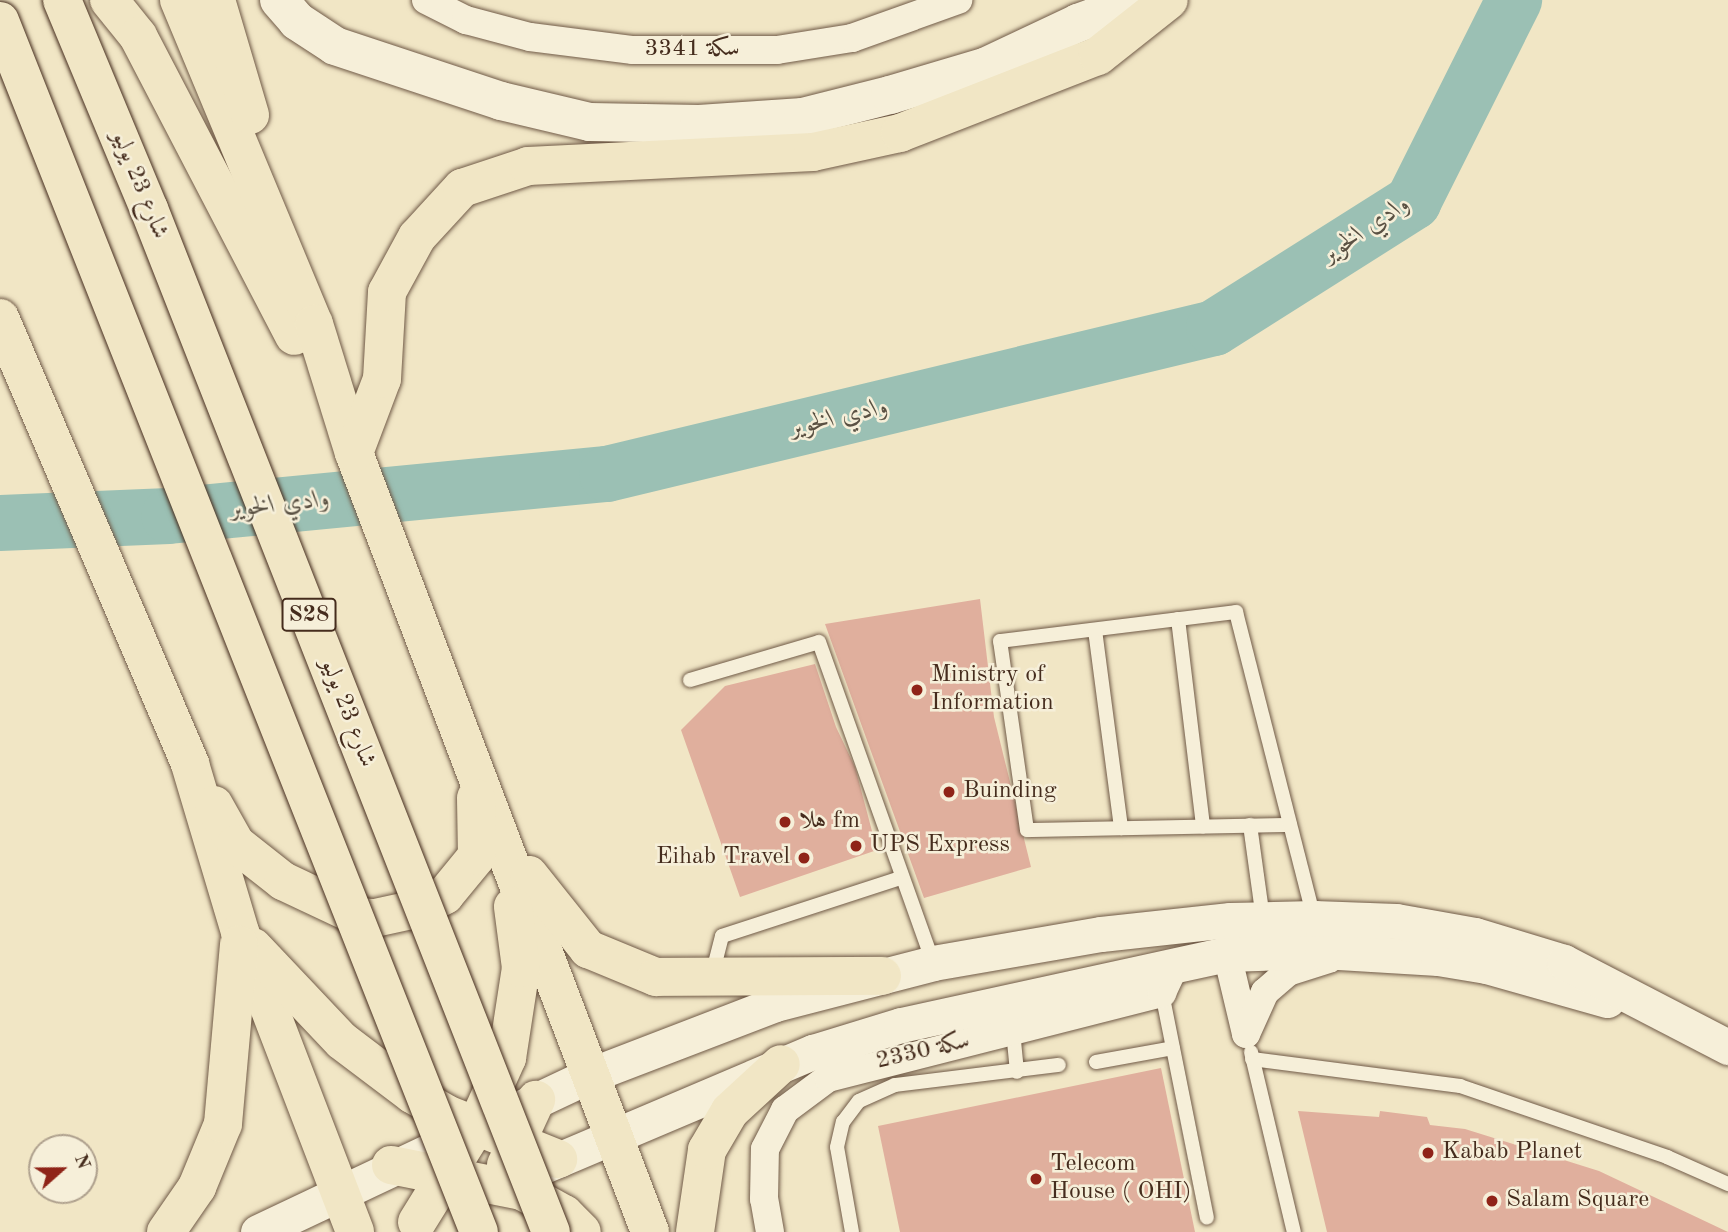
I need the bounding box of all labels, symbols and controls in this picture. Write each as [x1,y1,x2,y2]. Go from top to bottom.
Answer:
street label: سكة 3341 [644,36,740,64]
street label: شارع 23 يوليو [104,127,174,243]
water label: وادي الخوير [1316,189,1416,271]
water label: وادي الخوير [787,392,891,444]
water label: وادي الخوير [228,484,332,526]
road number: S28 [281,596,337,635]
street label: شارع 23 يوليو [313,655,381,771]
place label: Ministry of Information [931,662,1054,718]
marker: Ministry of Information [909,682,925,698]
place label: Buinding [963,778,1057,806]
marker: Buinding [941,784,957,800]
place label: هلا fm [799,808,860,836]
marker: هلا fm [777,814,793,830]
place label: UPS Express [870,832,1010,860]
marker: UPS Express [848,838,864,854]
place label: Eihab Travel [656,844,790,872]
marker: Eihab Travel [796,850,812,866]
street label: سكة 2330 [873,1027,973,1077]
north arrow [28,1134,98,1204]
place label: Kabab Planet [1442,1139,1582,1167]
marker: Kabab Planet [1420,1145,1436,1161]
place label: Telecom House ( OHI) [1050,1151,1191,1207]
text: N [70,1152,93,1172]
marker: Telecom House ( OHI) [1028,1171,1044,1187]
place label: Salam Square [1506,1187,1649,1215]
marker: Salam Square [1484,1193,1500,1209]

